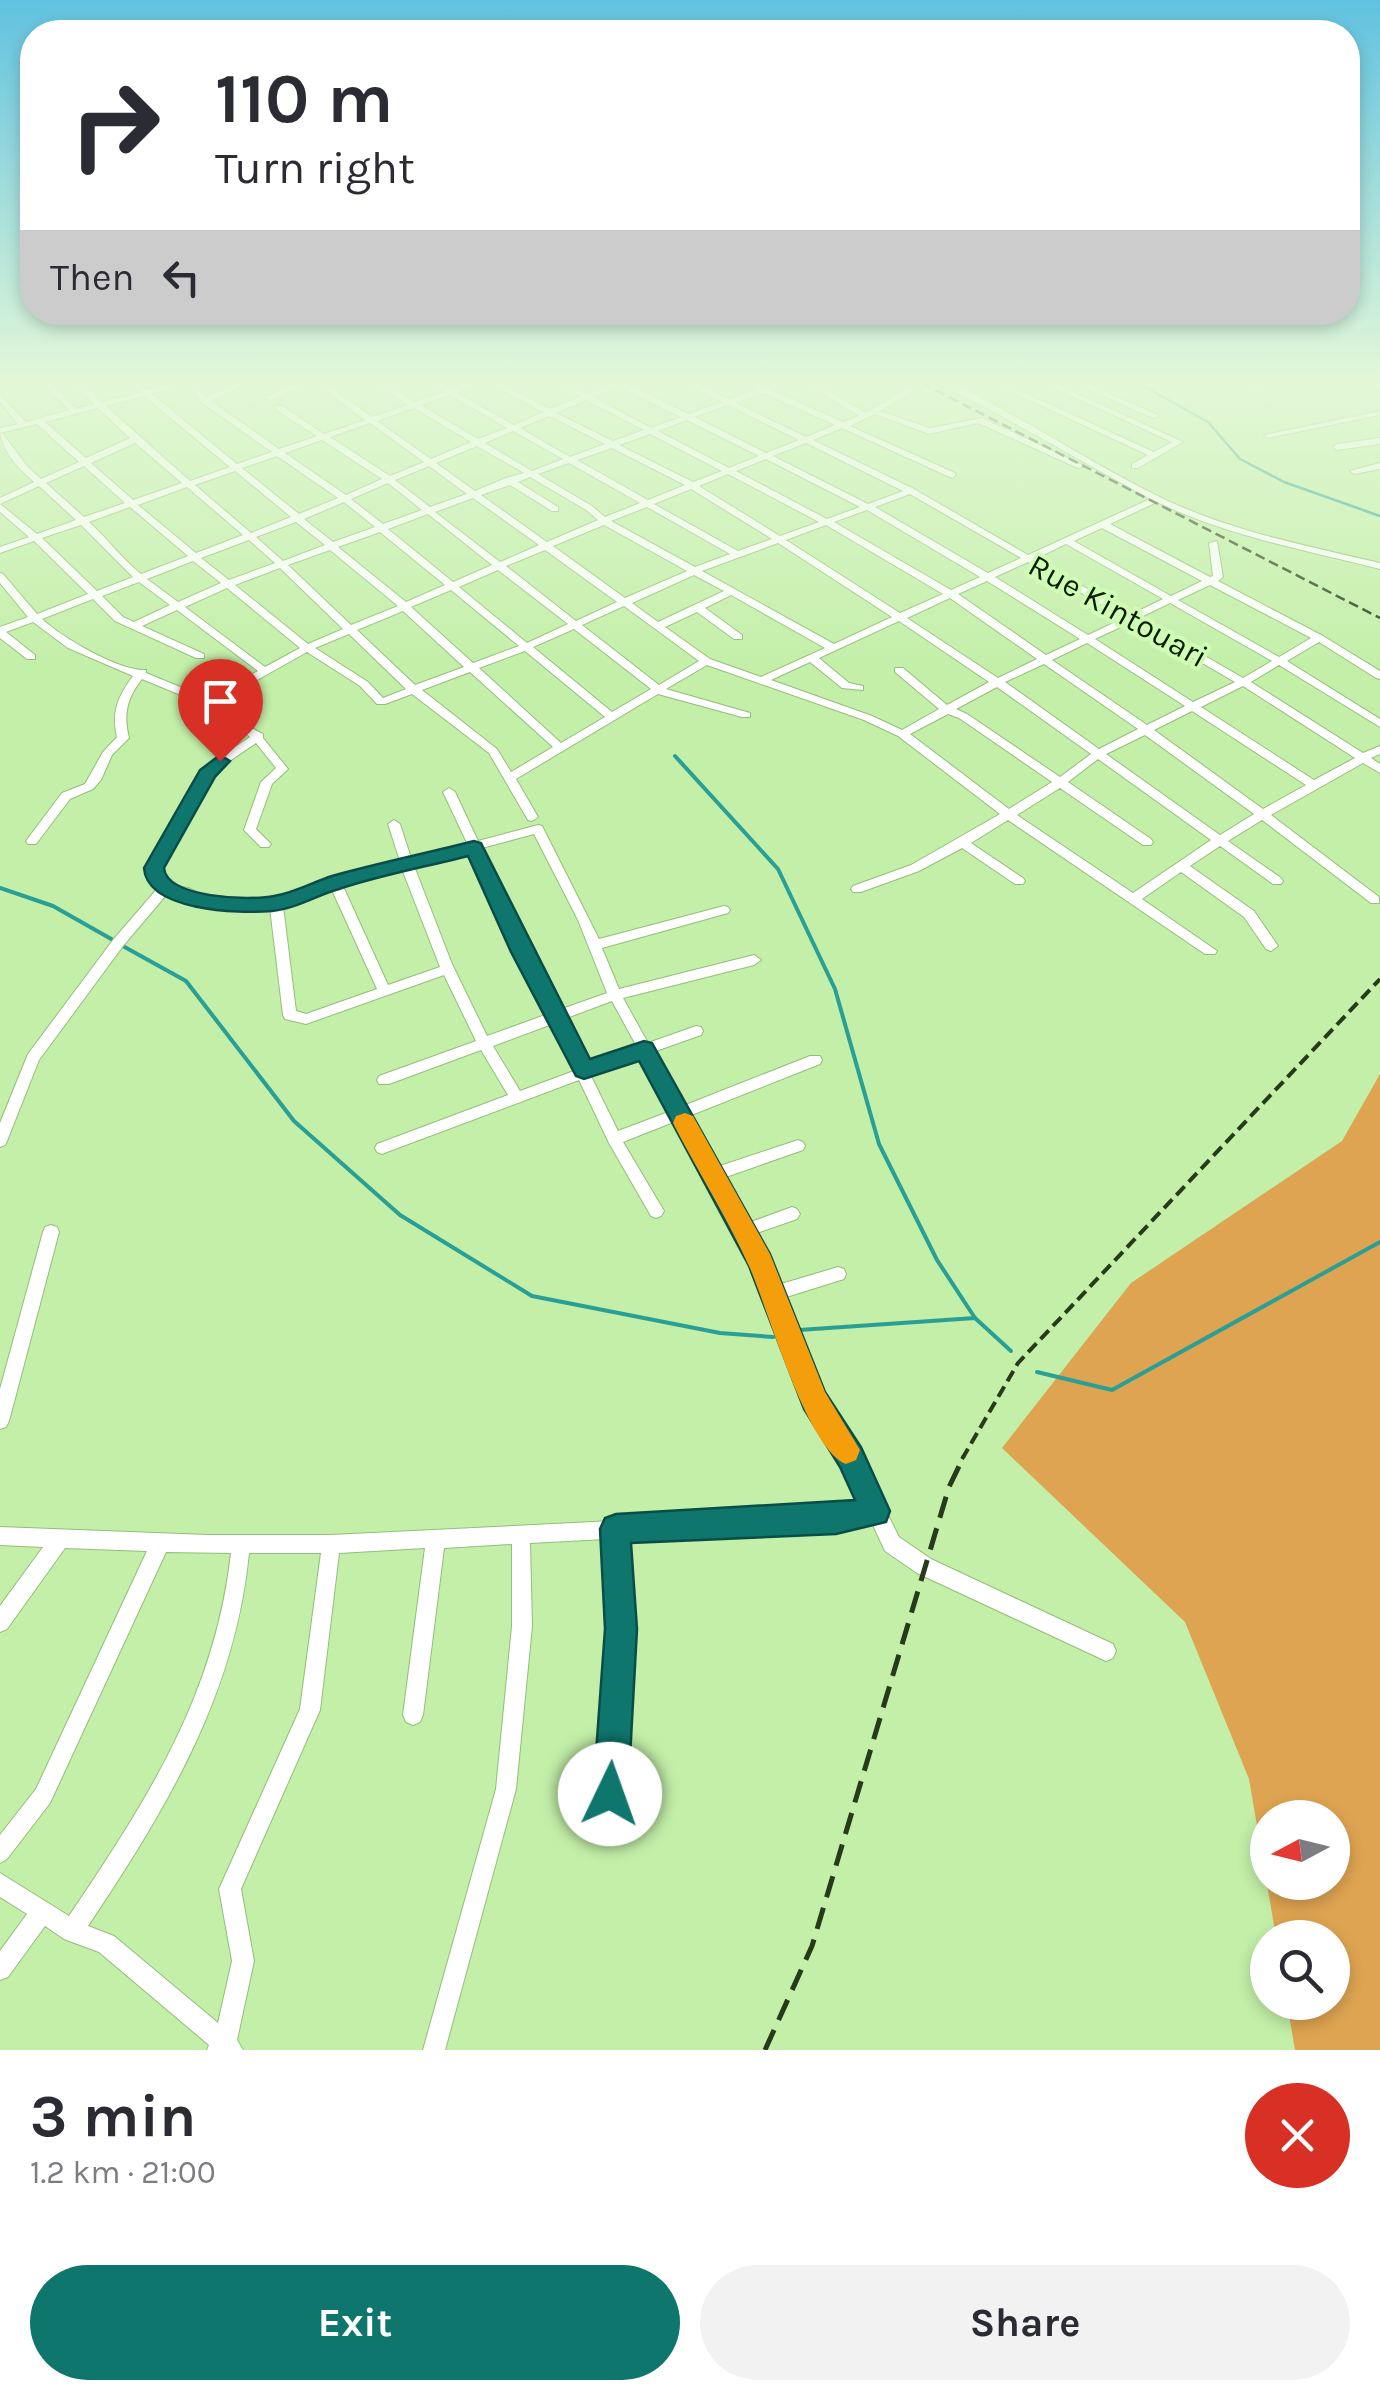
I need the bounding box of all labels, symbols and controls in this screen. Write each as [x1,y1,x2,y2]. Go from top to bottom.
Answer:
text: 110 m [215,58,393,140]
icon: right [50,60,180,190]
text: Turn right [215,142,415,194]
icon: left [154,250,209,305]
text: Then [50,255,134,300]
street label: Rue Kintouari [1022,547,1214,675]
pin [178,659,263,762]
icon: arrive [193,674,248,729]
position arrow [558,1742,662,1846]
north arrow [1250,1800,1350,1900]
map controls [1250,1800,1350,2020]
button: search [1250,1920,1350,2020]
text: 3 min [30,2081,197,2151]
button: close [1245,2083,1350,2188]
text: 1.2 km · 21:00 [30,2154,216,2191]
button: Exit [30,2265,680,2380]
button: Share [700,2265,1350,2380]

